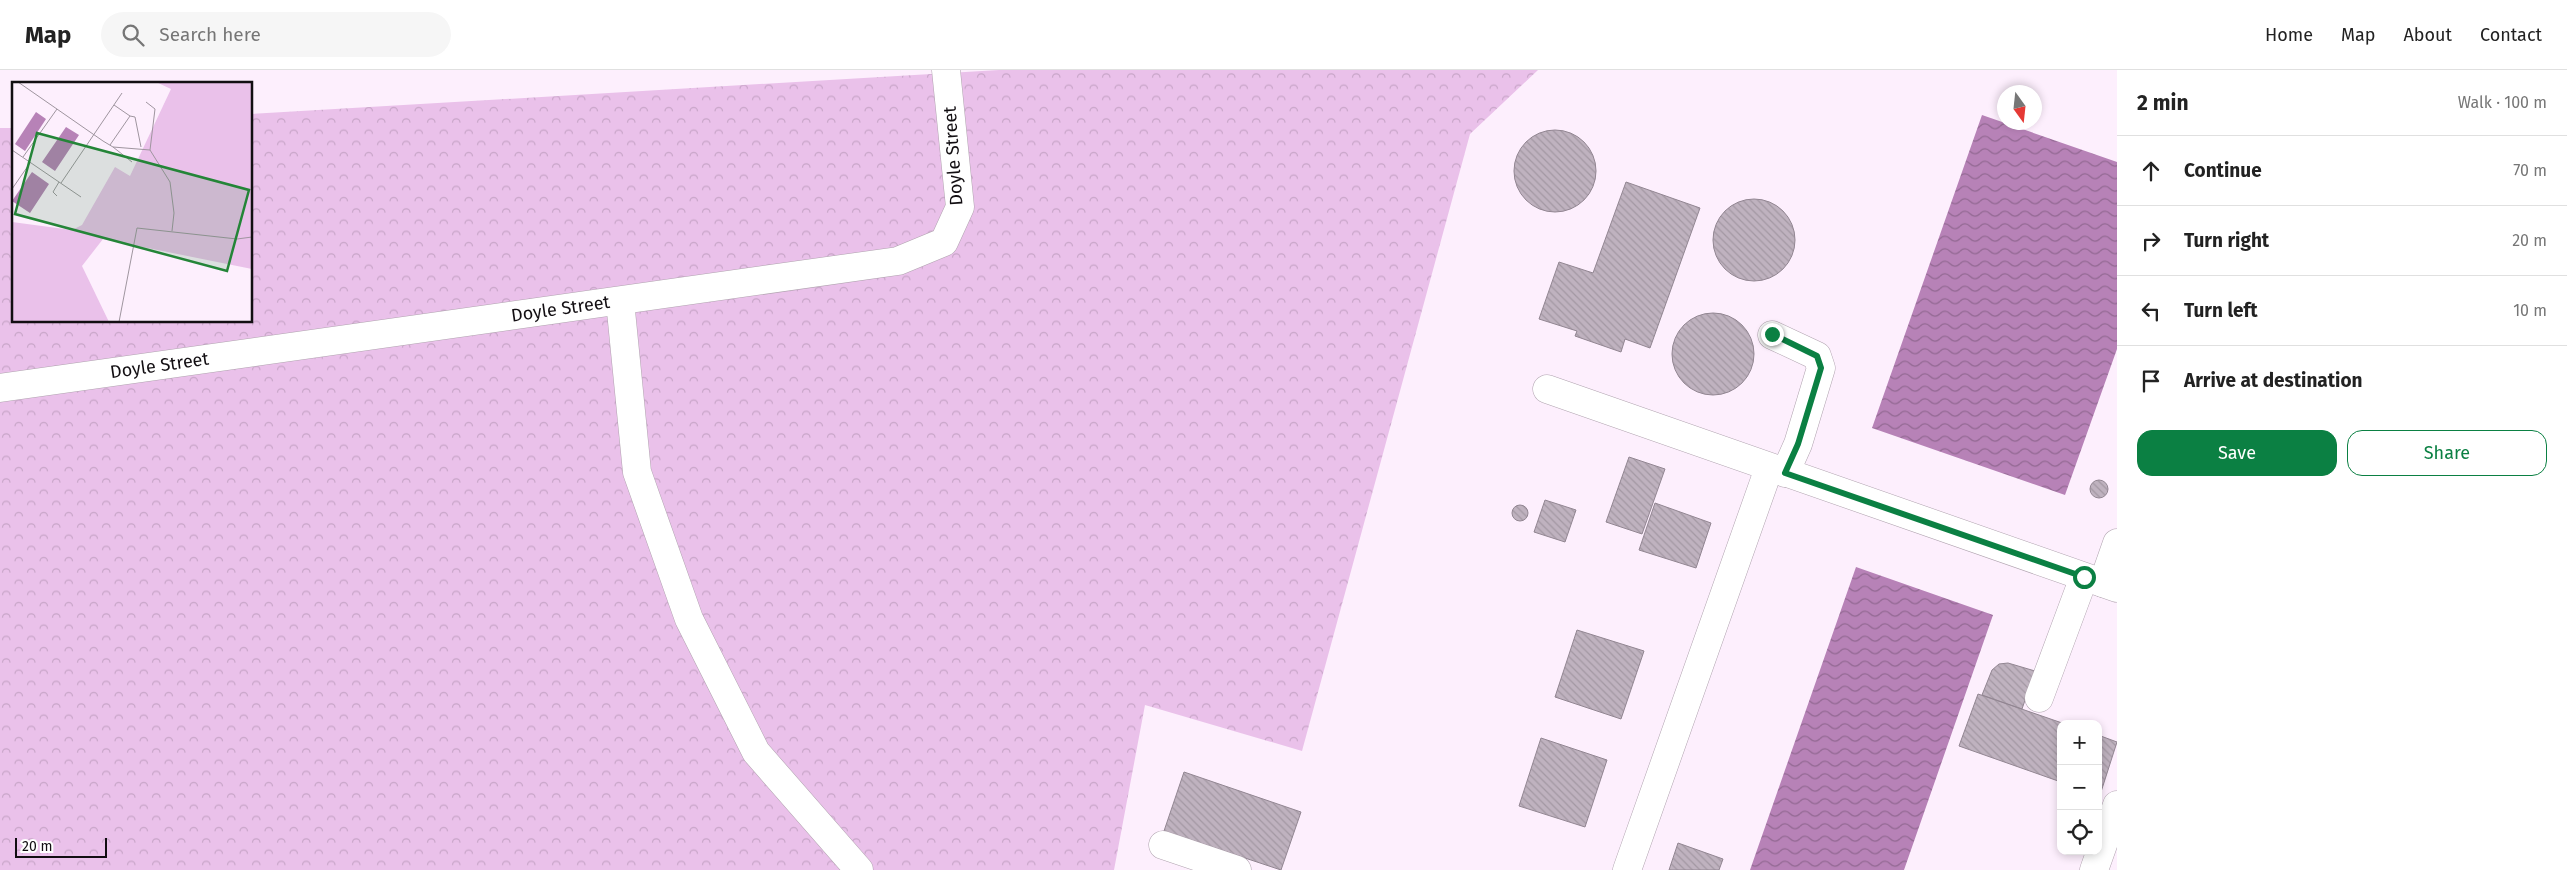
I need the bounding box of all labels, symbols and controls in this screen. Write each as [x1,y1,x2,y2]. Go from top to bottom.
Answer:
search box [101,12,451,57]
text: Map [25,21,71,49]
icon: search [119,21,147,49]
text: Search here [159,23,261,46]
text: Home [2265,24,2313,46]
text: Map [2341,24,2375,46]
text: About [2403,24,2452,46]
text: Contact [2480,24,2542,46]
inset map [12,82,252,322]
north arrow [1997,85,2042,130]
text: 2 min [2137,90,2189,116]
text: Walk · 100 m [2458,93,2547,112]
street label: Doyle Street [939,105,967,206]
icon: ahead [2137,157,2165,185]
text: Continue [2184,159,2262,182]
text: 70 m [2513,161,2547,180]
icon: right [2137,227,2165,255]
text: Turn right [2184,229,2269,252]
text: 20 m [2512,231,2547,250]
street label: Doyle Street [510,291,612,327]
icon: left [2137,297,2165,325]
text: Turn left [2184,299,2258,322]
text: 10 m [2513,301,2547,320]
route end [1761,323,1784,346]
street label: Doyle Street [109,348,211,383]
icon: arrive [2137,367,2165,395]
text: Arrive at destination [2184,369,2363,392]
button: Save [2137,430,2337,476]
button: Share [2347,430,2547,476]
route start [2073,566,2096,589]
map controls [2057,720,2102,855]
button: + [2057,720,2102,765]
button: − [2057,765,2102,810]
button: locate [2057,810,2102,855]
scale bar [15,835,108,858]
text: 20 m [22,838,52,855]

